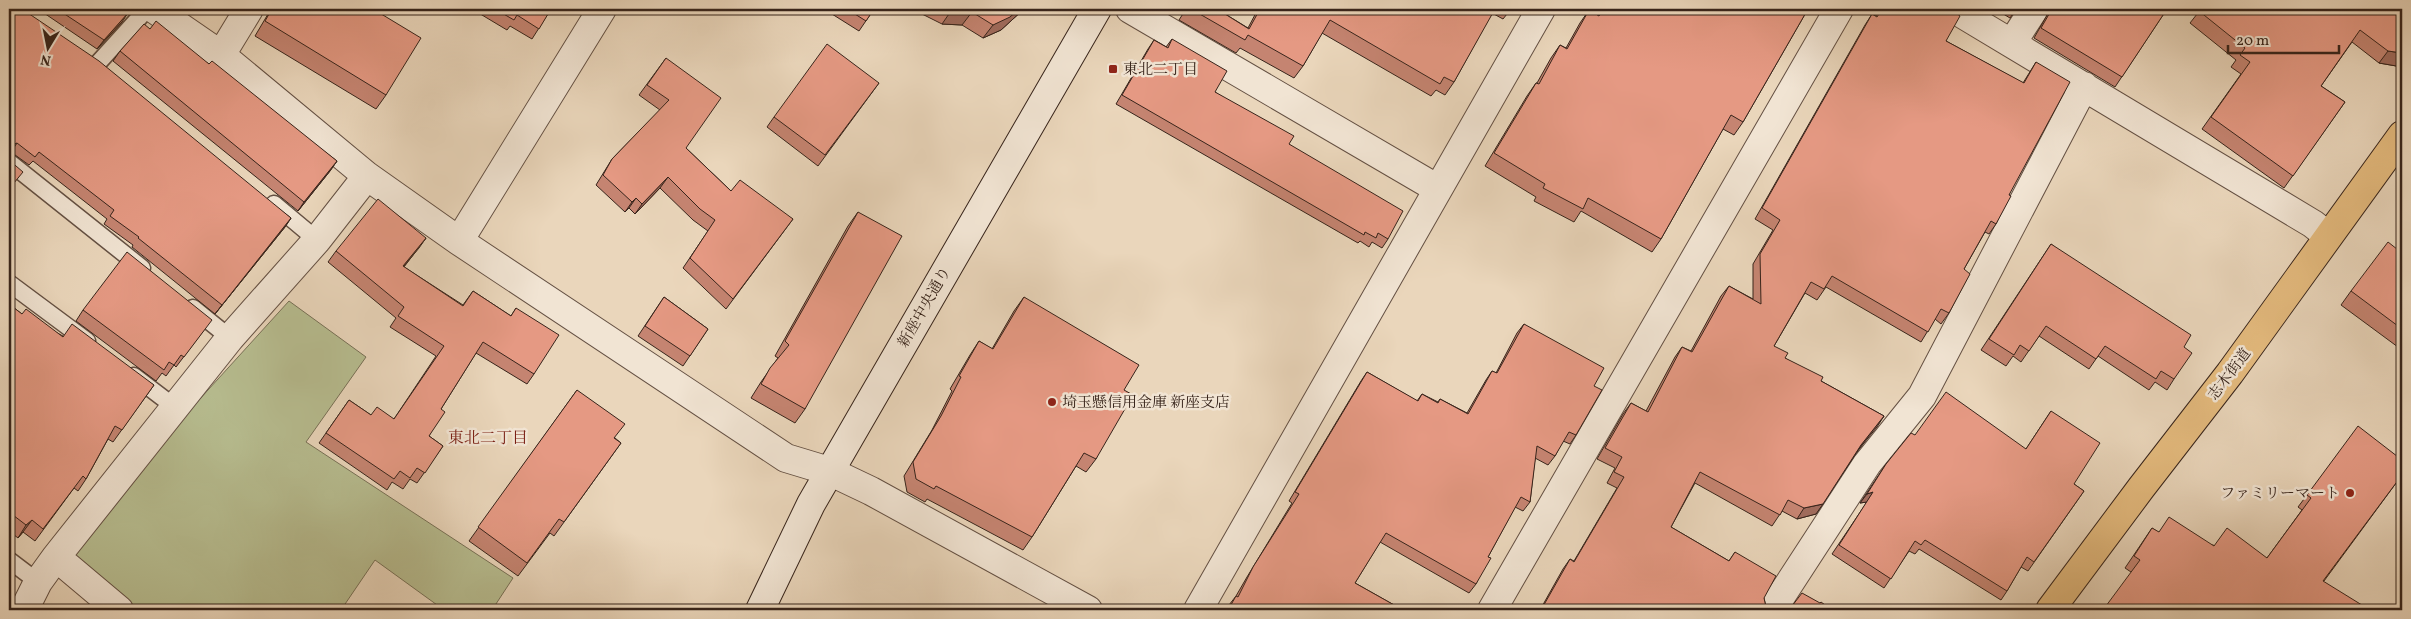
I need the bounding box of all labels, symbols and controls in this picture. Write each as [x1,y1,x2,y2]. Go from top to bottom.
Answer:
north arrow [22,22,72,72]
scale bar [2228,22,2340,54]
text: 20 m [2236,31,2269,52]
text: N [39,49,53,70]
place label: 東北二丁目 [1123,60,1198,81]
marker: 東北二丁目 [1107,63,1119,75]
street label: 新座中央通り [894,264,957,352]
street label: 志木街道 [2204,345,2257,405]
place label: 埼玉懸信用金庫 新座支店 [1062,393,1230,414]
marker: 埼玉懸信用金庫 新座支店 [1046,396,1058,408]
district label: 東北二丁目 [448,428,528,450]
place label: ファミリーマート [2220,484,2340,505]
marker: ファミリーマート [2344,487,2356,499]

